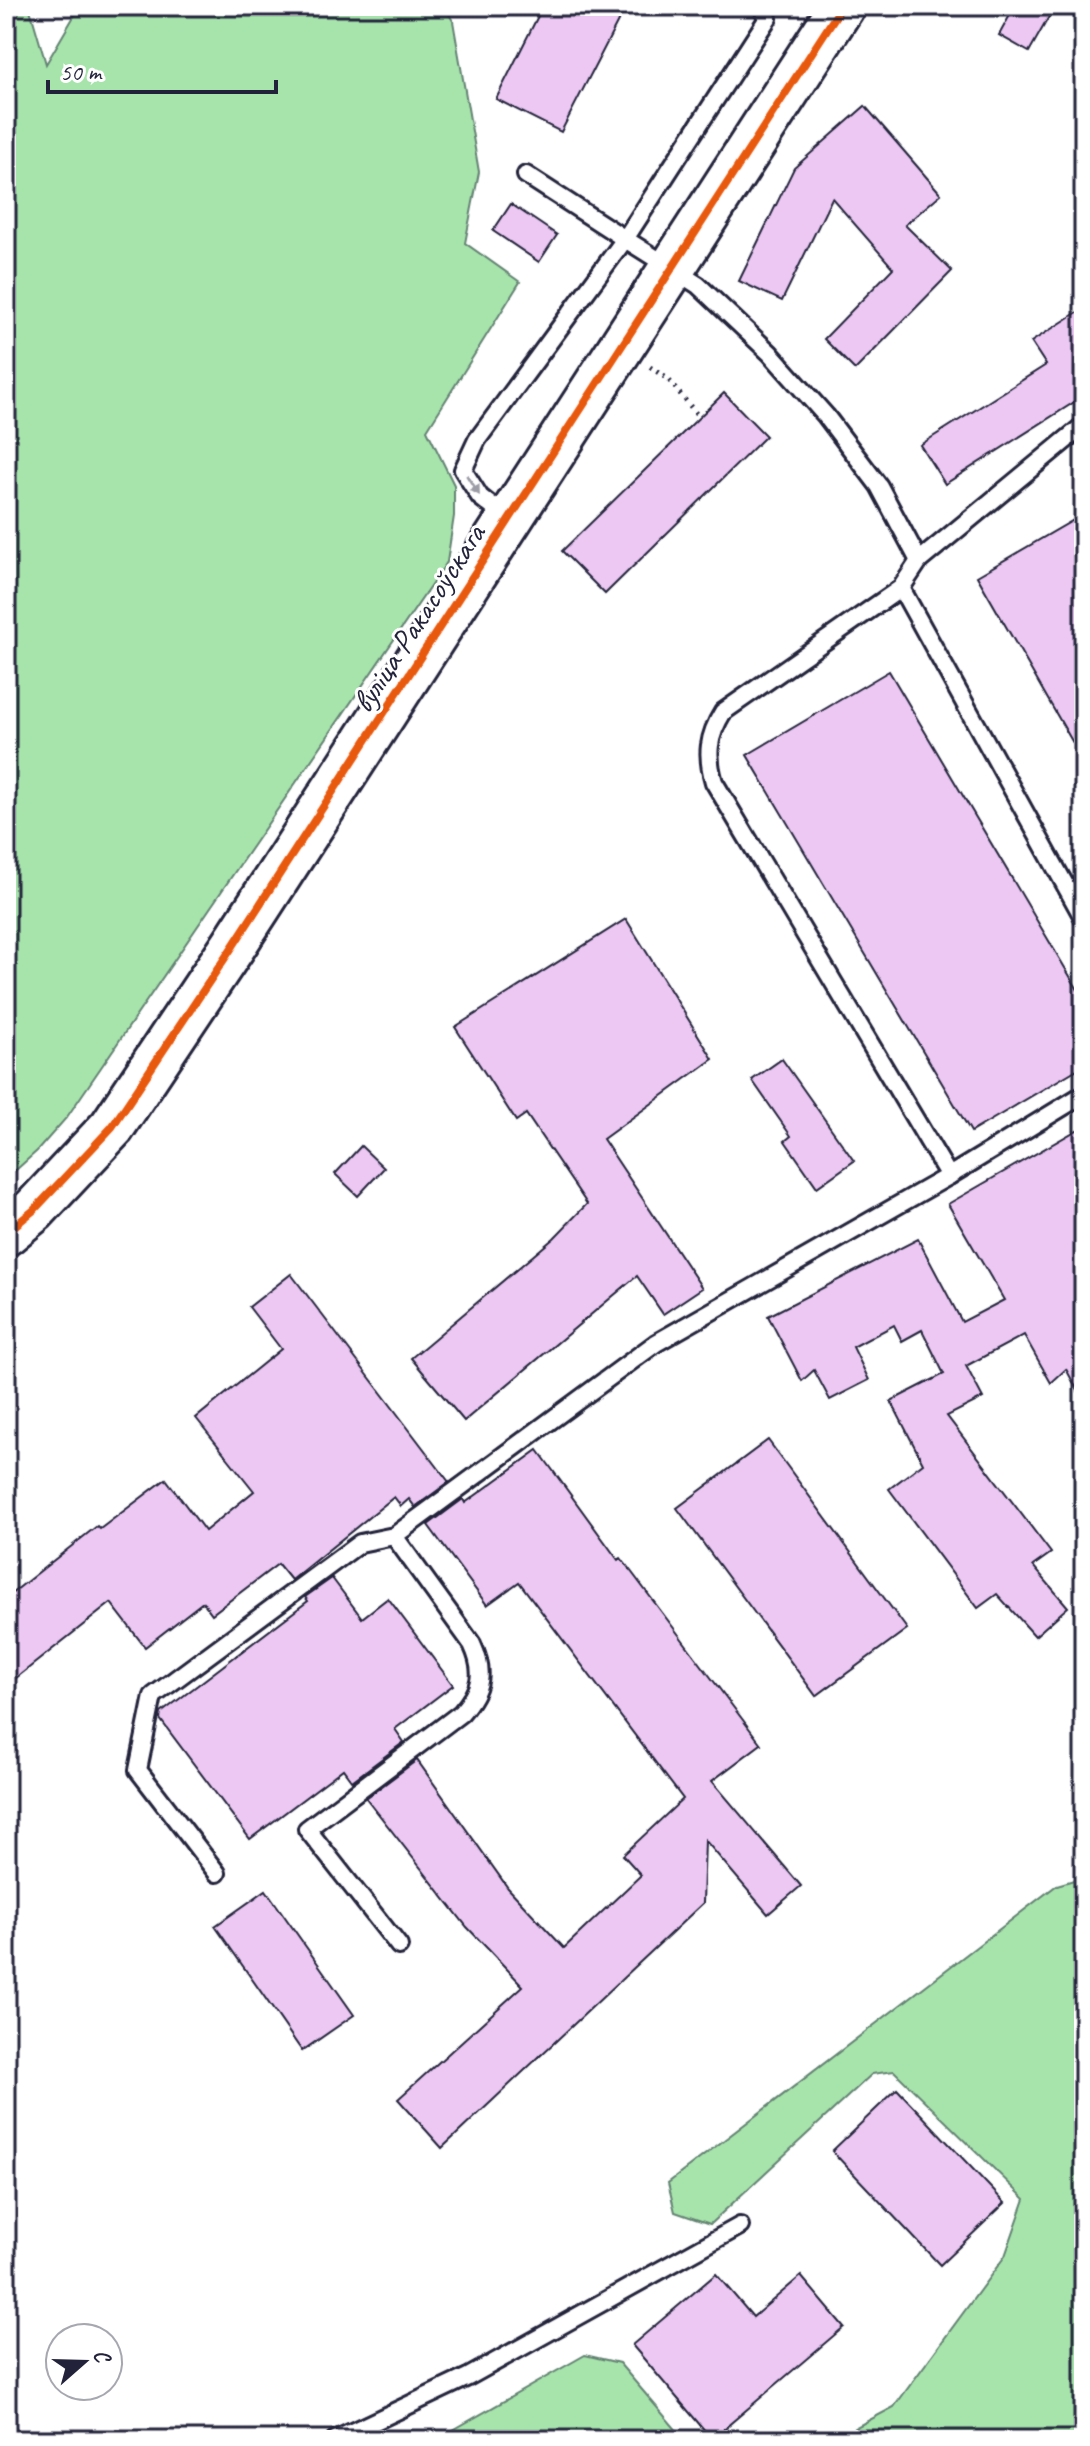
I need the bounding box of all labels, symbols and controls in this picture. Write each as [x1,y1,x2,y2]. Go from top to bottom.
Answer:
scale bar [48,44,276,94]
text: 50 m [60,57,103,87]
one-way arrow [466,474,480,496]
street label: вуліца Ракасоўскага [342,515,496,720]
north arrow [44,2322,124,2402]
text: С [87,2346,118,2368]

